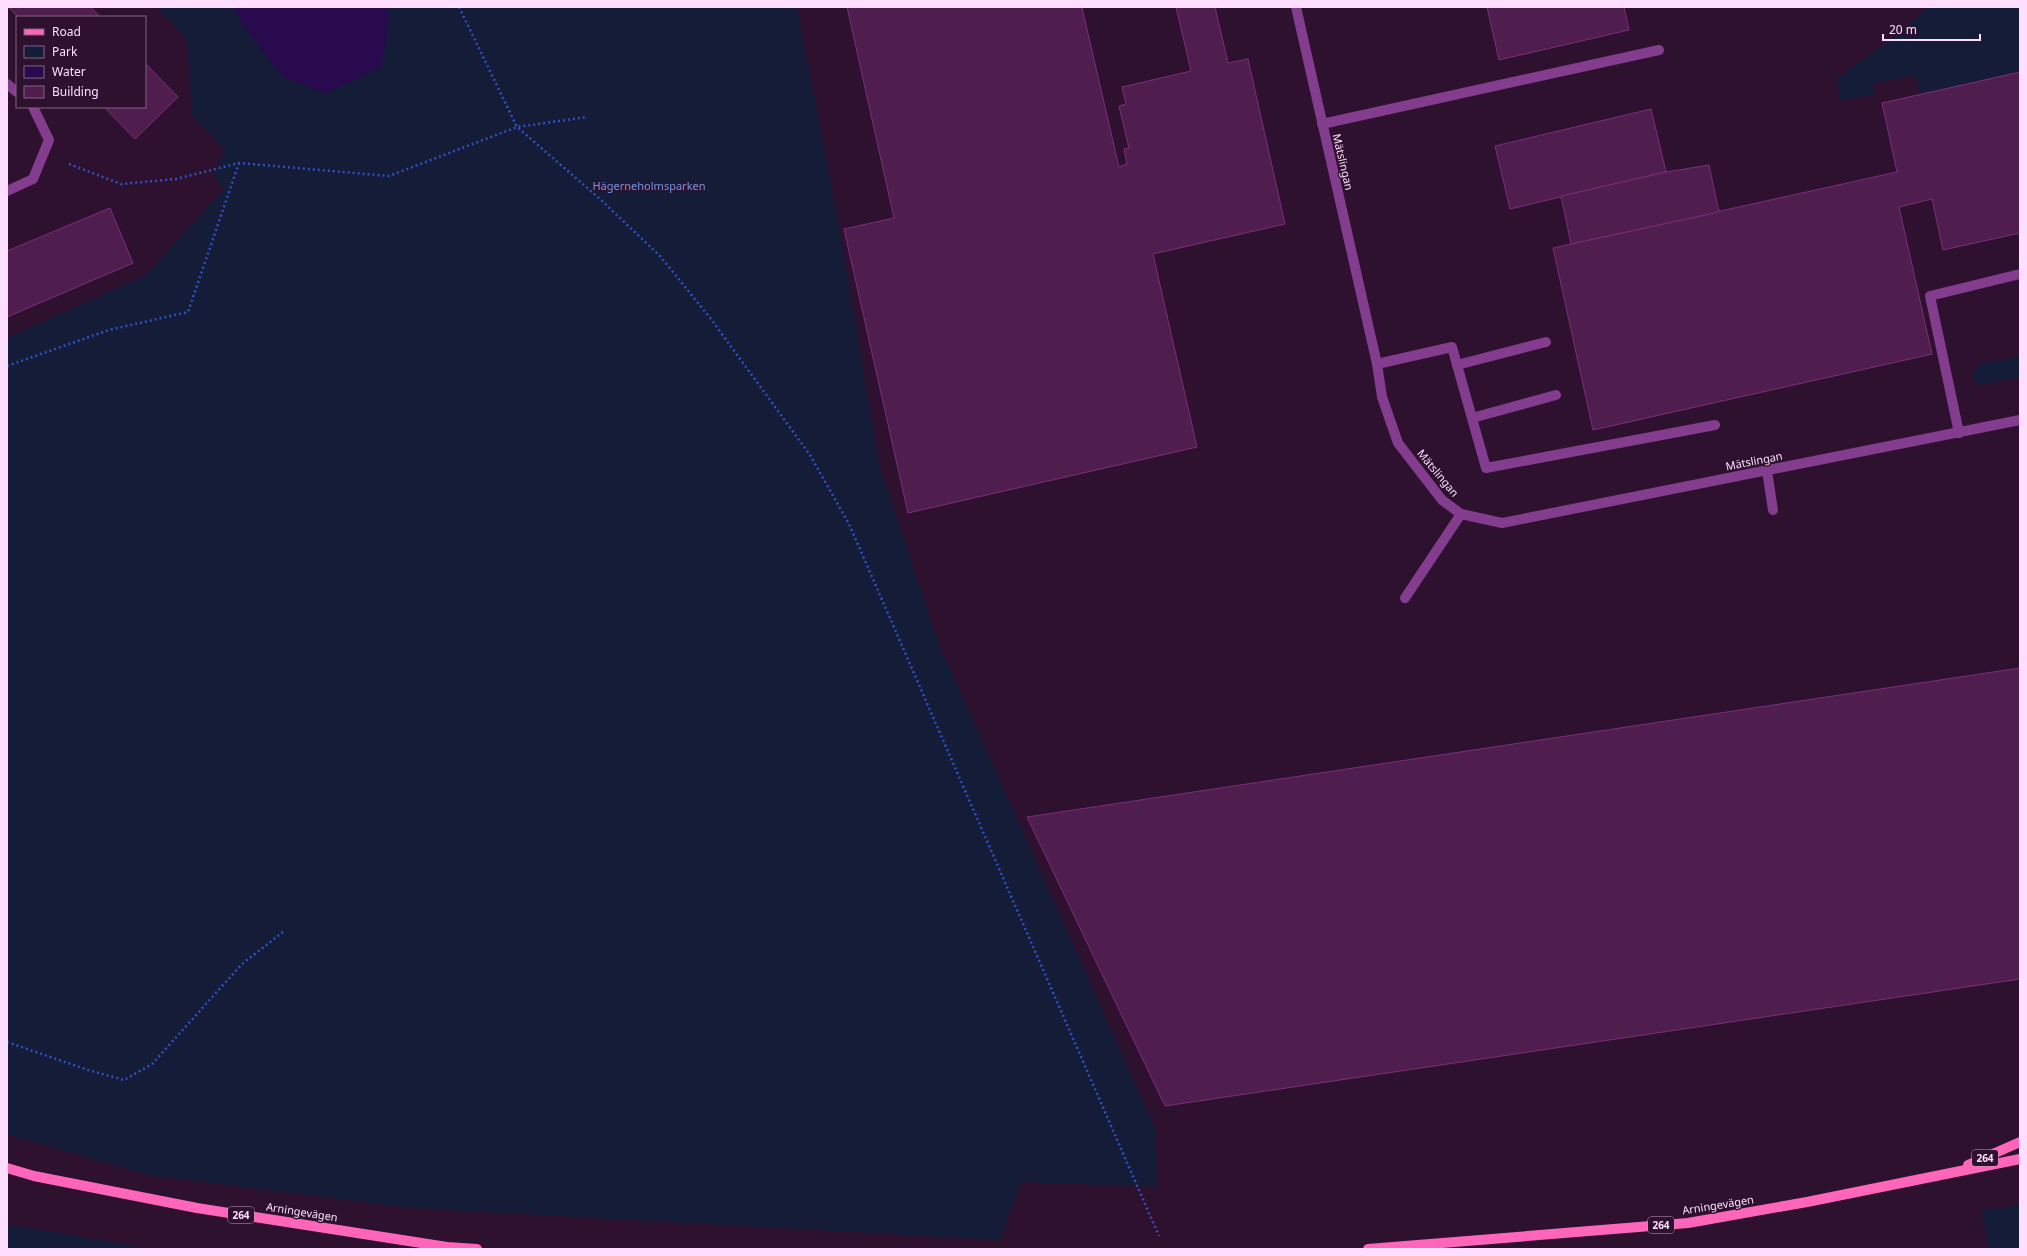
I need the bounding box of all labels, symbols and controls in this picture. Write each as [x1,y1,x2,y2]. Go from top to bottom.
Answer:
legend [16,16,146,108]
scale bar [1883,16,1980,42]
text: 20 m [1889,21,1917,38]
text: Road [52,23,81,40]
text: Park [52,43,78,60]
text: Water [52,63,86,80]
text: Building [52,83,99,100]
street label: Mätslingan [1330,132,1357,192]
park label: Hägerneholmsparken [592,178,706,193]
street label: Mätslingan [1414,446,1463,500]
street label: Mätslingan [1724,448,1784,473]
road number: 264 [1972,1150,1998,1166]
street label: Arningevägen [1681,1191,1755,1218]
street label: Arningevägen [265,1198,339,1225]
road number: 264 [228,1207,254,1223]
road number: 264 [1648,1217,1674,1233]

